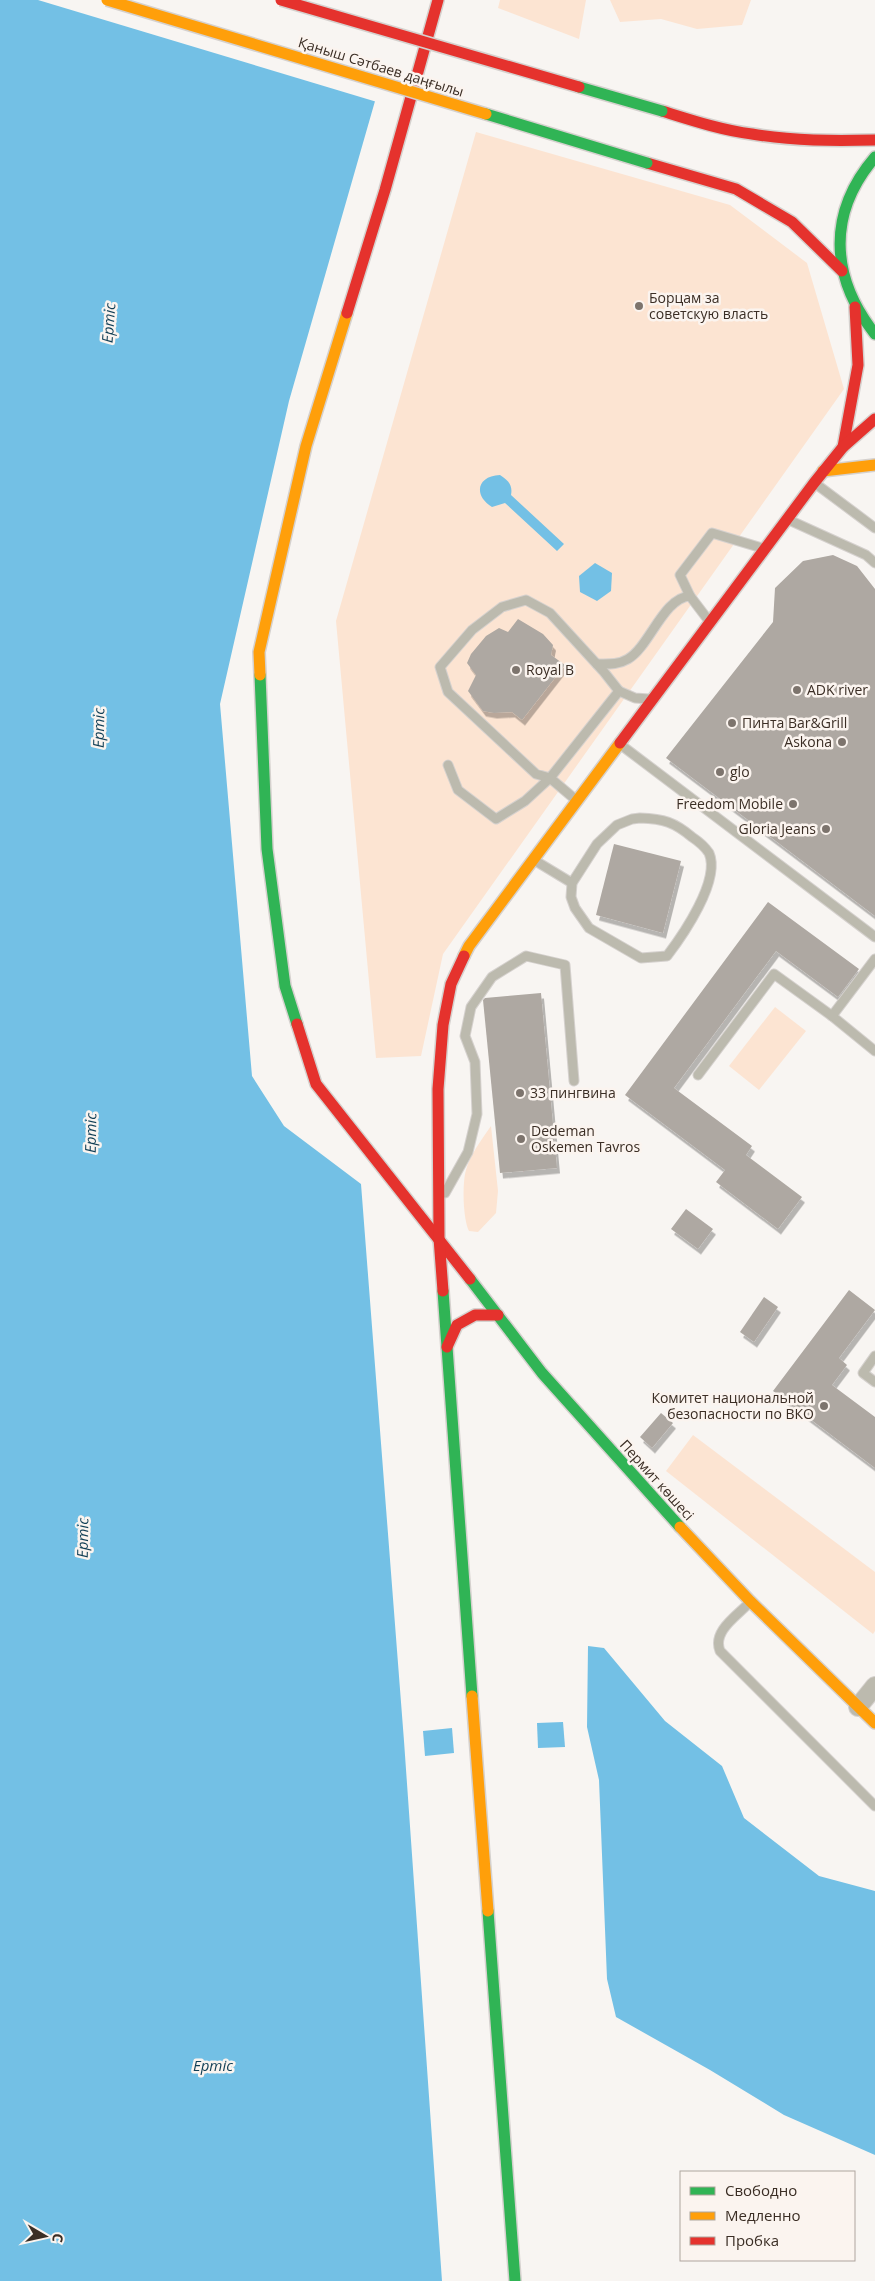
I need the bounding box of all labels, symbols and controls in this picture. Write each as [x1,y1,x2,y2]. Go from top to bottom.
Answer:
street label: Қаныш Сәтбаев даңғылы [296,32,466,101]
place label: Борцам за советскую власть [649,288,768,323]
marker: Борцам за советскую власть [633,300,645,312]
water label: Ертіс [97,302,119,344]
place label: Royal B [526,660,574,679]
marker: Royal B [510,664,522,676]
place label: ADK river [807,680,868,699]
marker: ADK river [791,684,803,696]
water label: Ертіс [88,708,108,748]
place label: Пинта Bar&Grill [742,713,847,732]
marker: Пинта Bar&Grill [726,717,738,729]
place label: Askona [784,732,832,751]
marker: Askona [836,736,848,748]
place label: glo [730,762,750,781]
marker: glo [714,766,726,778]
place label: Freedom Mobile [676,794,783,813]
marker: Freedom Mobile [787,798,799,810]
place label: Gloria Jeans [739,819,816,838]
marker: Gloria Jeans [820,823,832,835]
place label: 33 пингвина [530,1083,616,1102]
marker: 33 пингвина [514,1087,526,1099]
water label: Ертіс [80,1113,100,1153]
place label: Dedeman Oskemen Tavros [531,1121,640,1156]
marker: Dedeman Oskemen Tavros [515,1133,527,1145]
place label: Комитет национальной безопасности по ВКО [651,1388,814,1423]
marker: Комитет национальной безопасности по ВКО [818,1400,830,1412]
street label: Пермит көшесі [616,1435,699,1524]
water label: Ертіс [72,1518,92,1558]
water label: Ертіс [193,2055,233,2075]
legend [680,2171,855,2261]
text: Свободно [725,2180,797,2200]
text: Медленно [725,2205,801,2225]
north arrow [20,2211,70,2261]
text: Пробка [725,2230,779,2250]
text: С [48,2232,68,2244]

